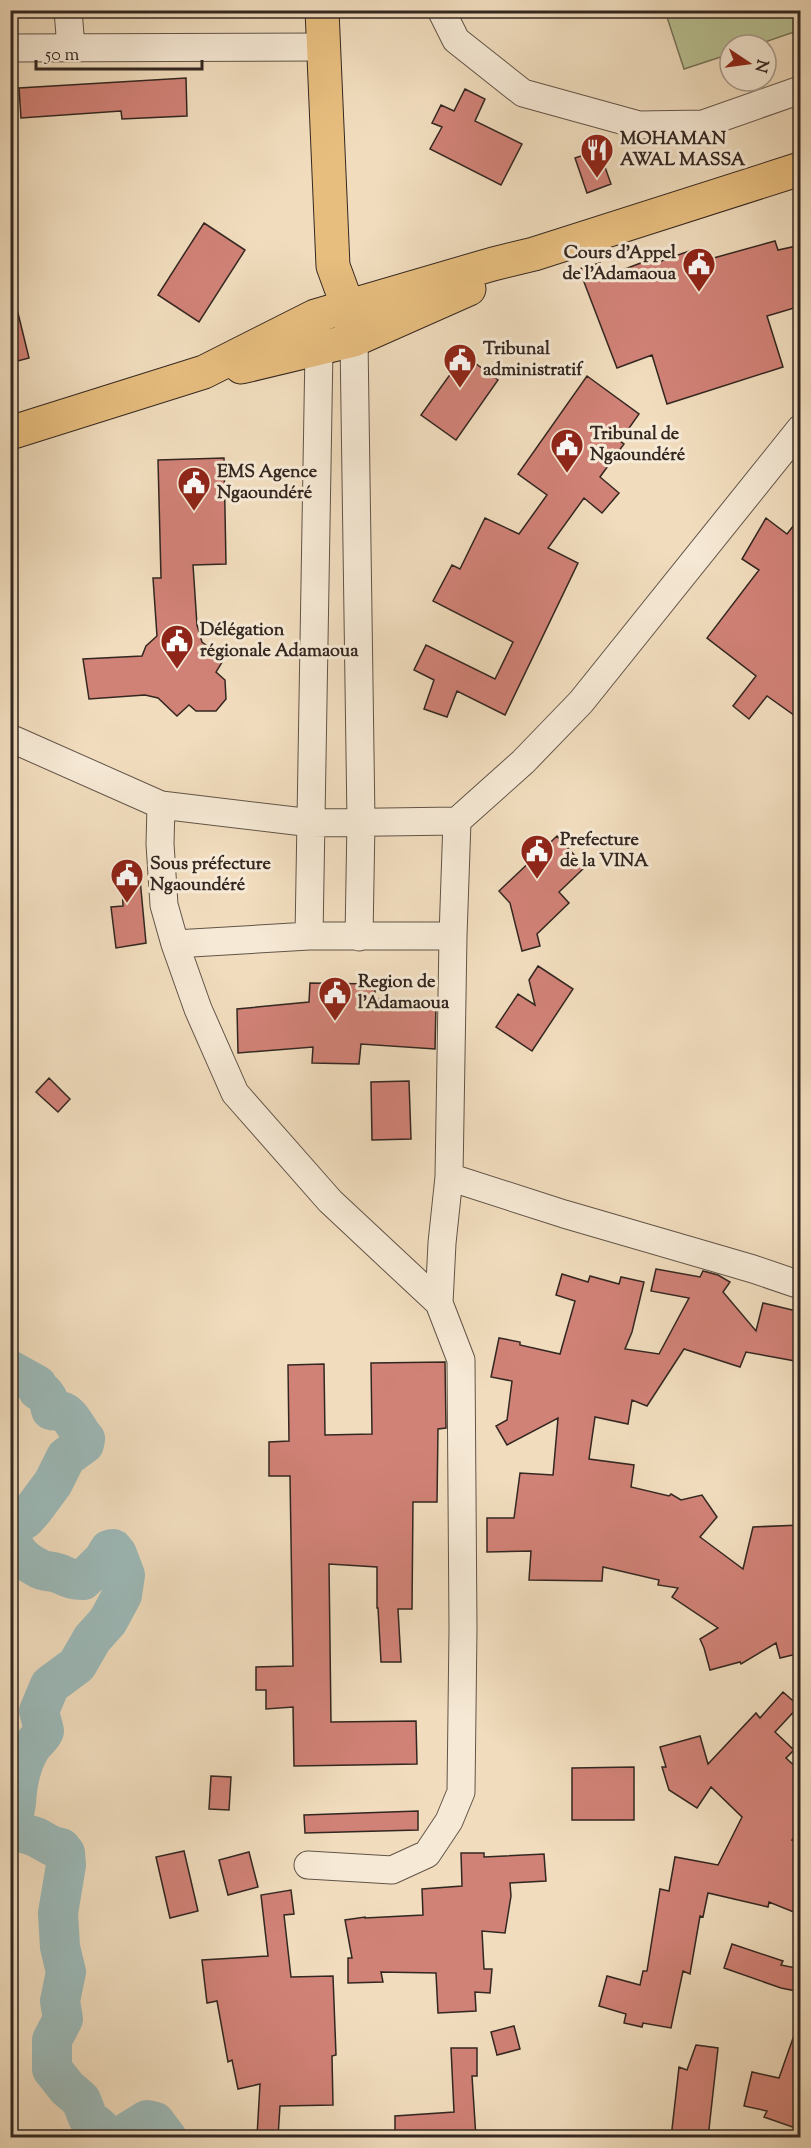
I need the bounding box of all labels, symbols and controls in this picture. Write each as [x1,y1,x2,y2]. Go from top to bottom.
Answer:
scale bar [36,33,202,71]
north arrow [718,33,778,93]
text: 50 m [44,43,80,69]
text: N [747,57,773,75]
place label: MOHAMAN AWAL MASSA [620,127,746,174]
restaurant icon: MOHAMAN AWAL MASSA [579,132,615,179]
place label: Cours d'Appel de l'Adamaoua [563,241,677,288]
public building icon: Cours d'Appel de l'Adamaoua [681,246,717,293]
place label: Tribunal administratif [483,337,584,384]
public building icon: Tribunal administratif [442,342,478,389]
place label: Tribunal de Ngaoundéré [590,422,686,469]
public building icon: Tribunal de Ngaoundéré [549,427,585,474]
place label: EMS Agence Ngaoundéré [217,460,318,507]
public building icon: EMS Agence Ngaoundéré [176,465,212,512]
place label: Délégation régionale Adamaoua [200,618,359,665]
public building icon: Délégation régionale Adamaoua [159,623,195,670]
place label: Prefecture de la VINA [560,828,649,875]
public building icon: Prefecture de la VINA [519,833,555,880]
place label: Sous préfecture Ngaoundéré [150,852,272,899]
public building icon: Sous préfecture Ngaoundéré [109,857,145,904]
place label: Region de l'Adamaoua [358,970,450,1017]
public building icon: Region de l'Adamaoua [317,975,353,1022]

